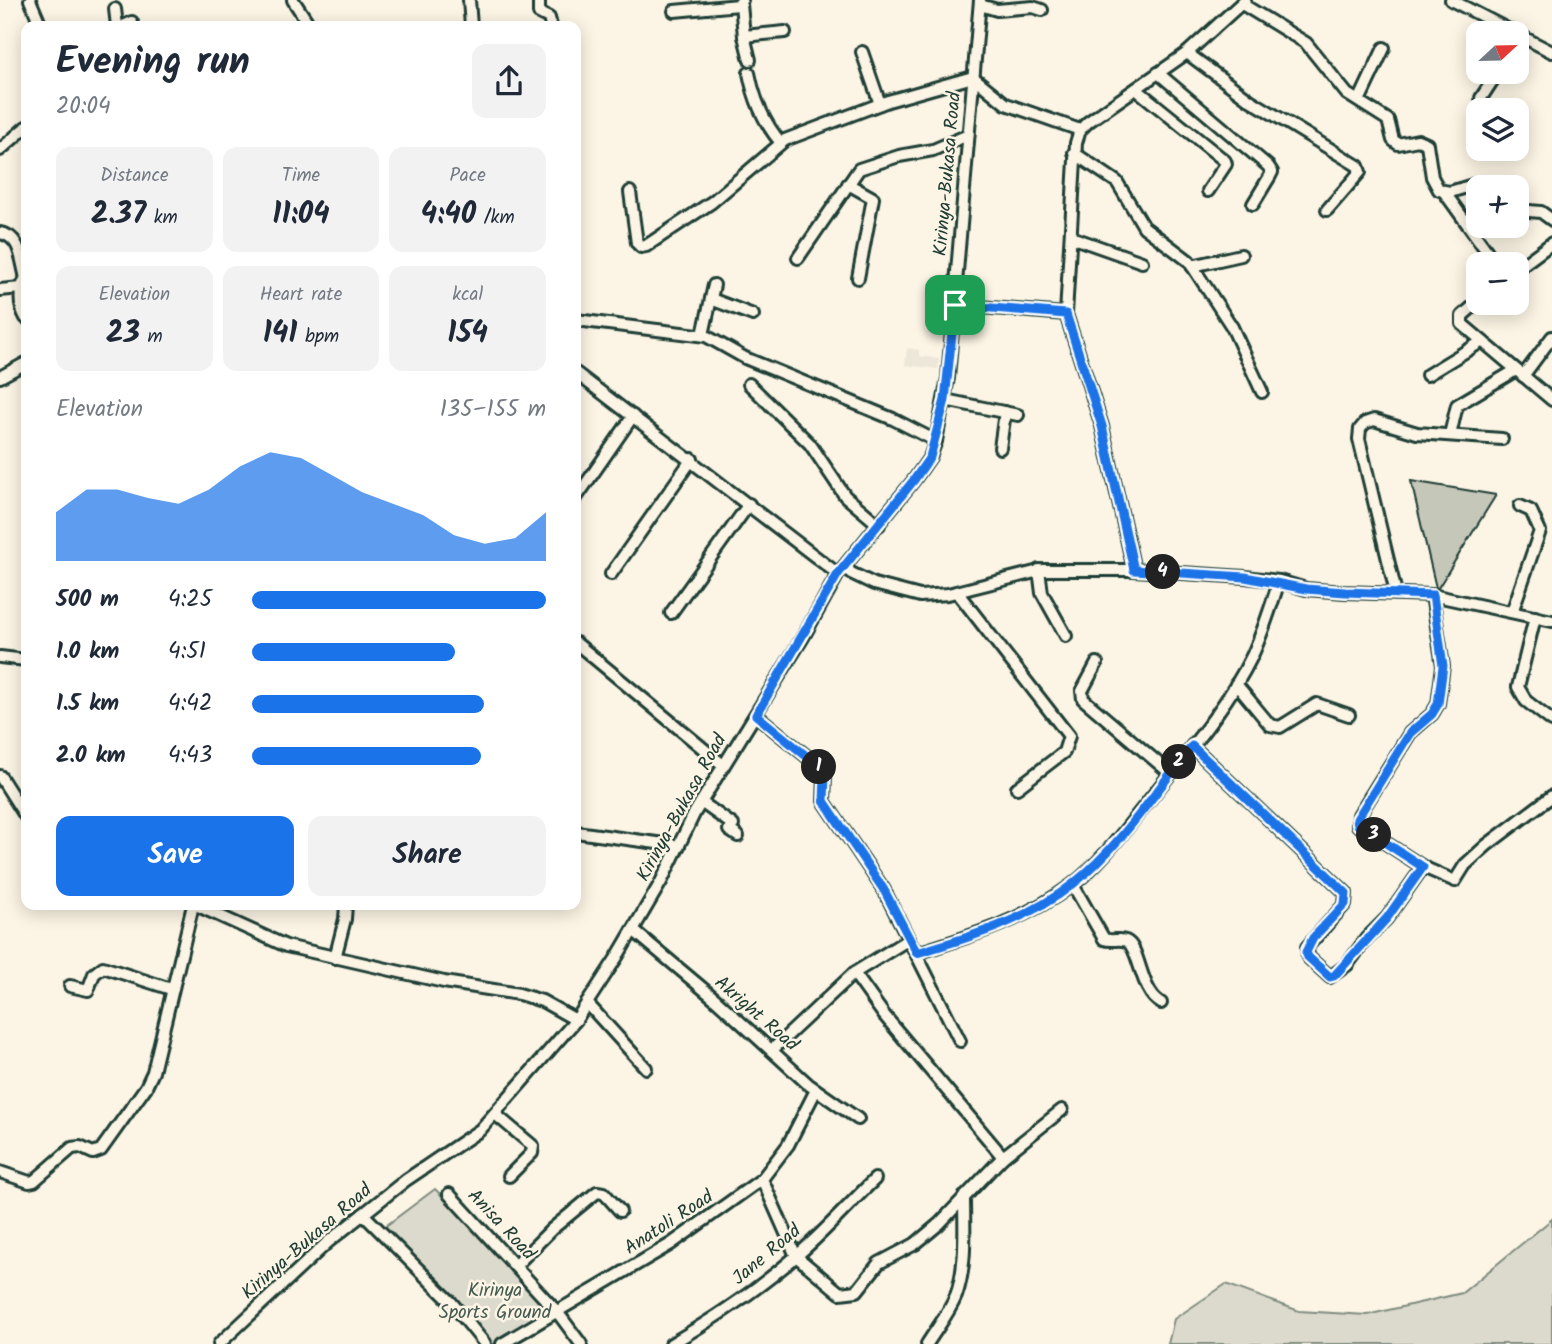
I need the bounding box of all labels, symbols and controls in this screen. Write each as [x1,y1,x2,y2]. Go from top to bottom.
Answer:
north arrow [1466,21,1530,84]
map controls [1466,21,1529,315]
text: Evening run [56,33,250,93]
button: share [472,44,546,118]
text: 20:04 [56,89,111,125]
street label: Kirinya-Bukasa Road [926,90,970,258]
button: layers [1466,98,1529,161]
text: Distance [100,161,168,191]
text: Time [282,161,320,191]
text: Pace [450,161,486,191]
button: + [1466,175,1529,238]
text: 2.37 [91,191,146,239]
text: 11:04 [272,191,330,239]
text: 4:40 [421,191,476,239]
text: km [146,203,178,233]
text: /km [476,203,515,233]
button: − [1466,252,1529,315]
pin [925,275,985,335]
text: Elevation [98,280,170,310]
text: Heart rate [260,280,342,310]
text: kcal [452,280,483,310]
icon: arrive [936,286,974,324]
text: 23 [106,310,140,358]
text: 141 [263,310,297,358]
text: 154 [447,310,488,358]
text: m [140,322,163,352]
text: bpm [297,322,339,352]
text: Elevation [56,392,143,428]
text: 135–155 m [440,392,546,428]
pin: 4 [1146,554,1180,590]
text: 4 [1157,556,1168,586]
text: 500 m [56,582,119,618]
text: 4:25 [168,582,212,618]
text: 1.0 km [56,634,119,670]
text: 4:51 [168,634,206,670]
text: 1.5 km [56,686,119,722]
text: 4:42 [168,686,212,722]
street label: Kirinya-Bukasa Road [629,728,735,887]
text: 2.0 km [56,738,126,774]
text: 4:43 [168,738,212,774]
pin: 2 [1162,744,1196,780]
text: 2 [1173,746,1184,776]
pin: 1 [802,750,836,784]
text: 1 [816,751,821,781]
button: Save [56,816,294,896]
button: Share [308,816,546,896]
pin: 3 [1356,818,1392,852]
text: 3 [1368,819,1379,849]
street label: Akright Road [707,969,805,1060]
street label: Kirinya-Bukasa Road [235,1176,380,1307]
street label: Anisa Road [460,1182,543,1268]
street label: Anatoli Road [618,1183,720,1263]
street label: Jane Road [726,1217,809,1293]
park label: Kirinya Sports Ground [439,1276,552,1328]

